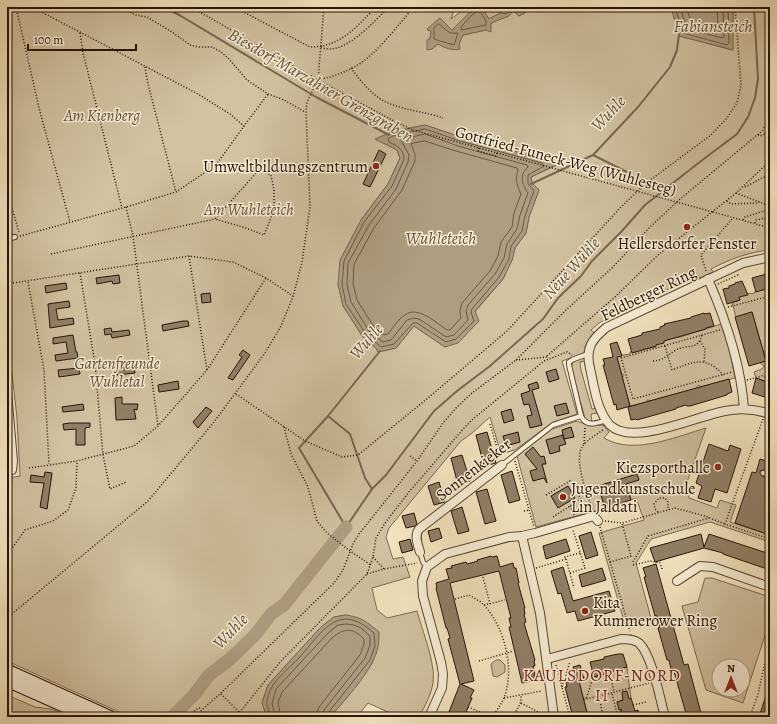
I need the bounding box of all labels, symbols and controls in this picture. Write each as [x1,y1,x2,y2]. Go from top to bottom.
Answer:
water label: Fabiansteich [673,15,753,38]
water label: Biesdorf-Marzahner Grenzgraben [224,23,417,148]
scale bar [28,26,136,52]
text: 100 m [34,32,63,48]
water label: Wuhle [586,90,631,136]
park label: Am Kienberg [63,105,140,127]
street label: Gottfried-Funeck-Weg (Wuhlesteg) [453,121,679,201]
place label: Umweltbildungszentrum [203,156,368,178]
marker: Umweltbildungszentrum [371,161,381,171]
park label: Am Wuhleteich [203,199,294,221]
marker: Hellersdorfer Fenster [682,222,692,232]
water label: Wuhleteich [406,227,476,250]
water label: Neue Wuhle [537,232,605,304]
place label: Hellersdorfer Fenster [617,233,757,255]
street label: Feldberger Ring [597,261,700,327]
water label: Wuhle [344,318,389,365]
park label: Gartenfreunde Wuhletal [74,353,160,393]
street label: Sonnenkieker [431,433,516,506]
place label: Kiezsporthalle [616,457,710,479]
marker: Kiezsporthalle [713,462,723,472]
place label: Jugendkunstschule Lin Jaldati [571,478,696,518]
marker: Jugendkunstschule Lin Jaldati [558,492,568,502]
place label: Kita Kummerower Ring [593,592,717,632]
marker: Kita Kummerower Ring [580,606,590,616]
water label: Wuhle [208,608,253,654]
north arrow [711,658,751,698]
text: N [727,661,735,676]
district label: KAULSDORF-NORD II [523,664,681,707]

